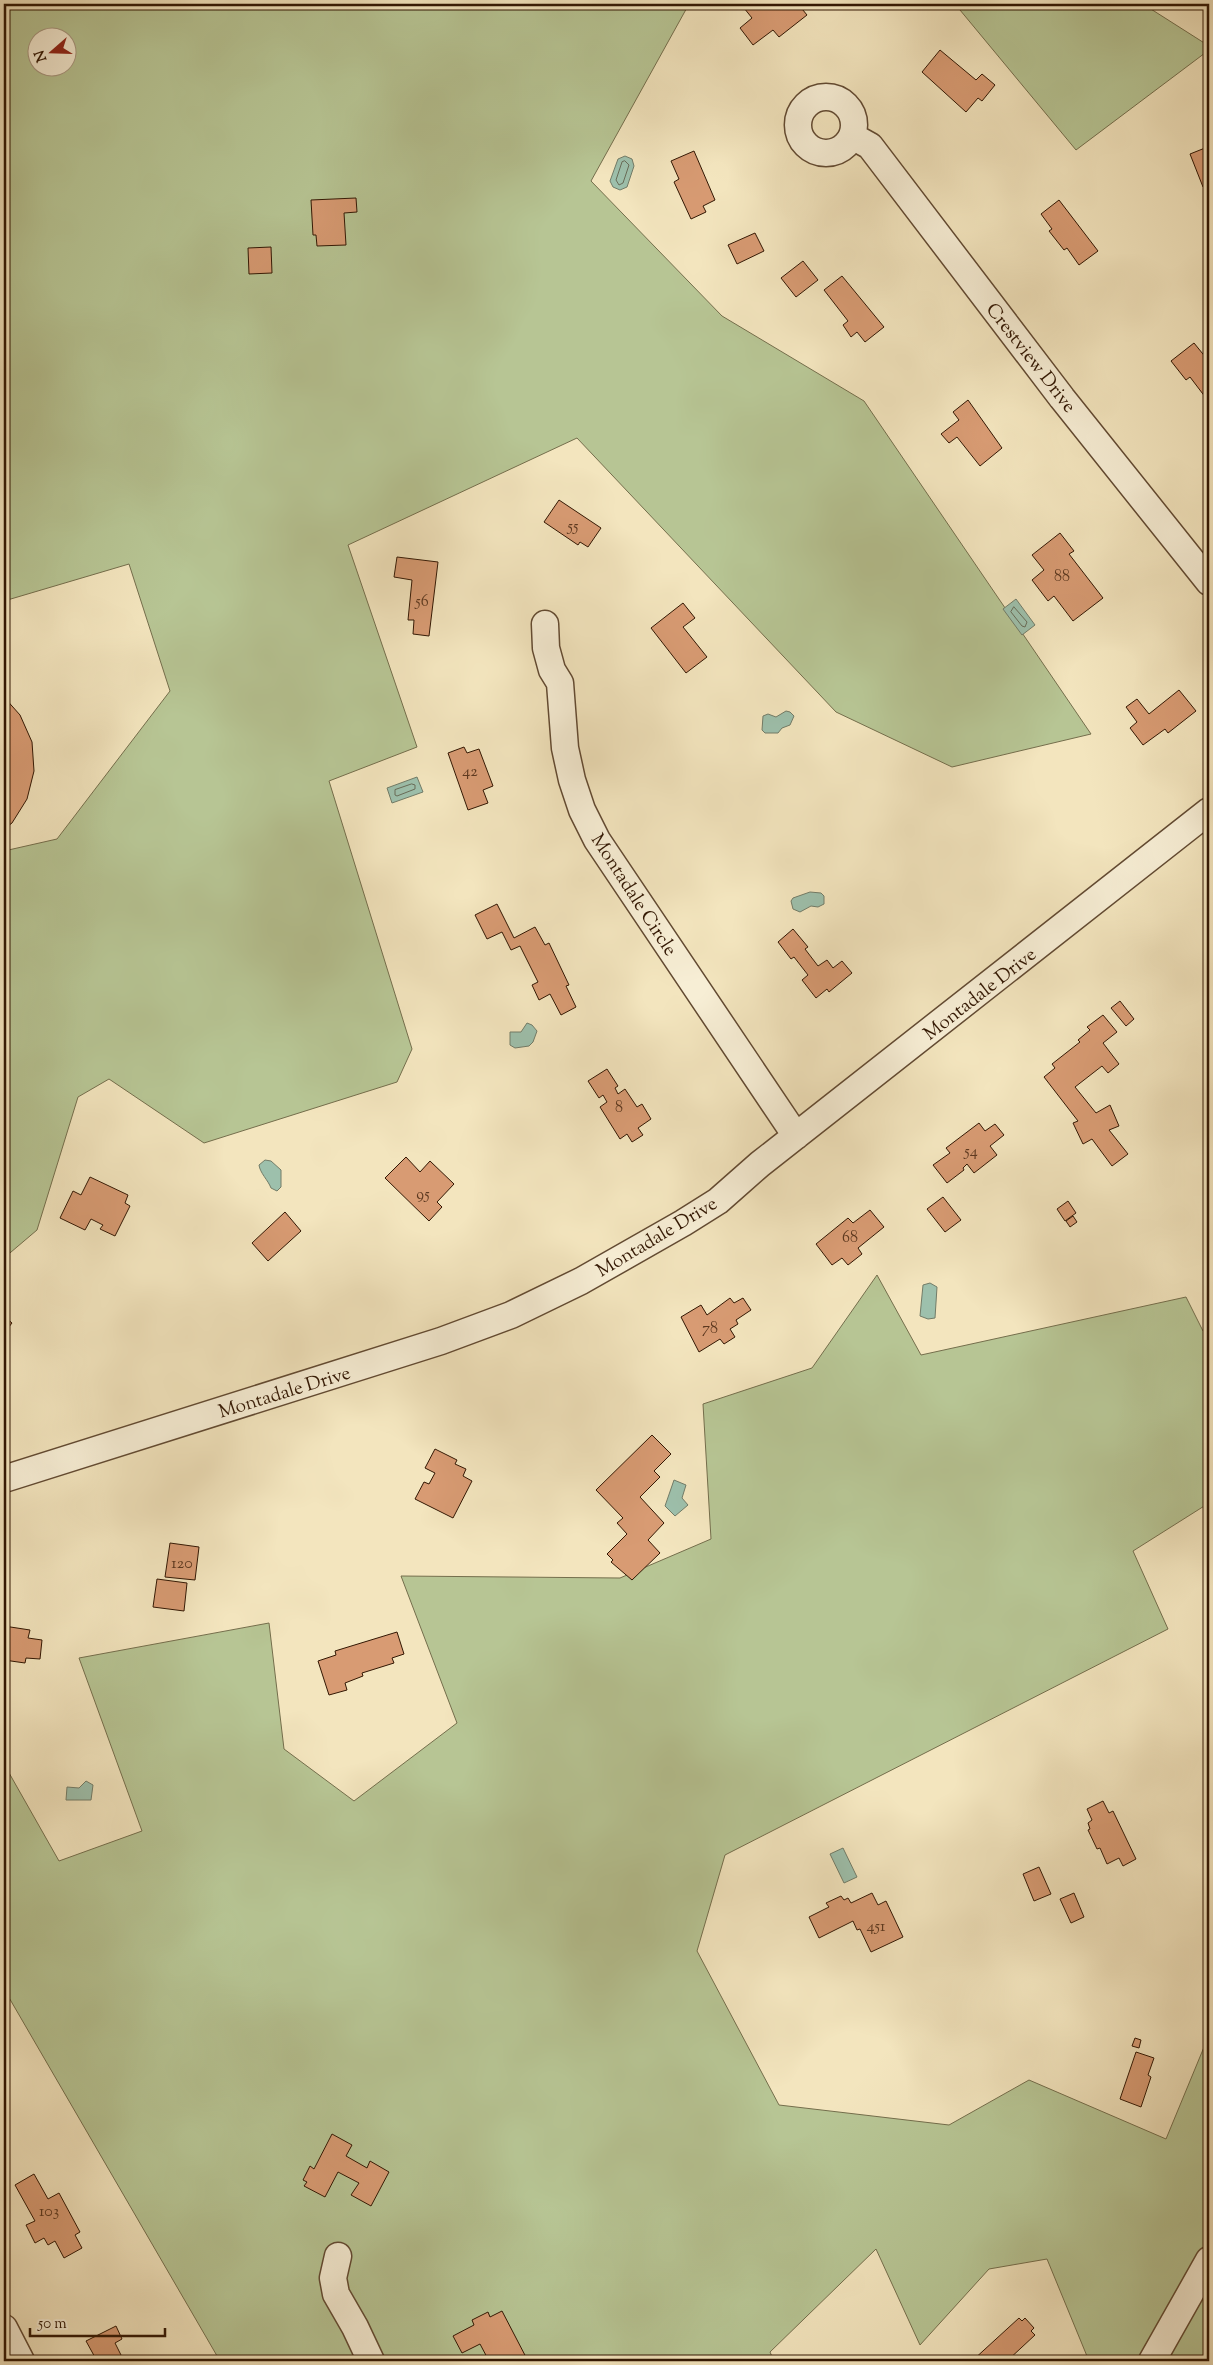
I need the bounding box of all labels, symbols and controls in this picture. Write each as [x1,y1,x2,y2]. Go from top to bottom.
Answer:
north arrow [28,28,78,78]
text: N [30,47,53,64]
street label: Crestview Drive [979,298,1082,419]
house number: 55 [566,516,579,539]
house number: 88 [1054,566,1070,589]
house number: 56 [414,591,429,614]
house number: 42 [462,761,478,784]
street label: Montadale Circle [583,829,683,962]
street label: Montadale Drive [918,942,1043,1048]
house number: 8 [615,1097,623,1120]
house number: 54 [963,1141,978,1164]
house number: 95 [416,1184,430,1207]
street label: Montadale Drive [592,1191,723,1285]
house number: 68 [842,1227,858,1250]
house number: 78 [702,1318,718,1341]
street label: Montadale Drive [215,1360,354,1426]
house number: 120 [171,1553,193,1576]
house number: 451 [867,1916,886,1939]
house number: 103 [39,2201,59,2224]
scale bar [30,2305,165,2337]
text: 50 m [37,2314,67,2335]

